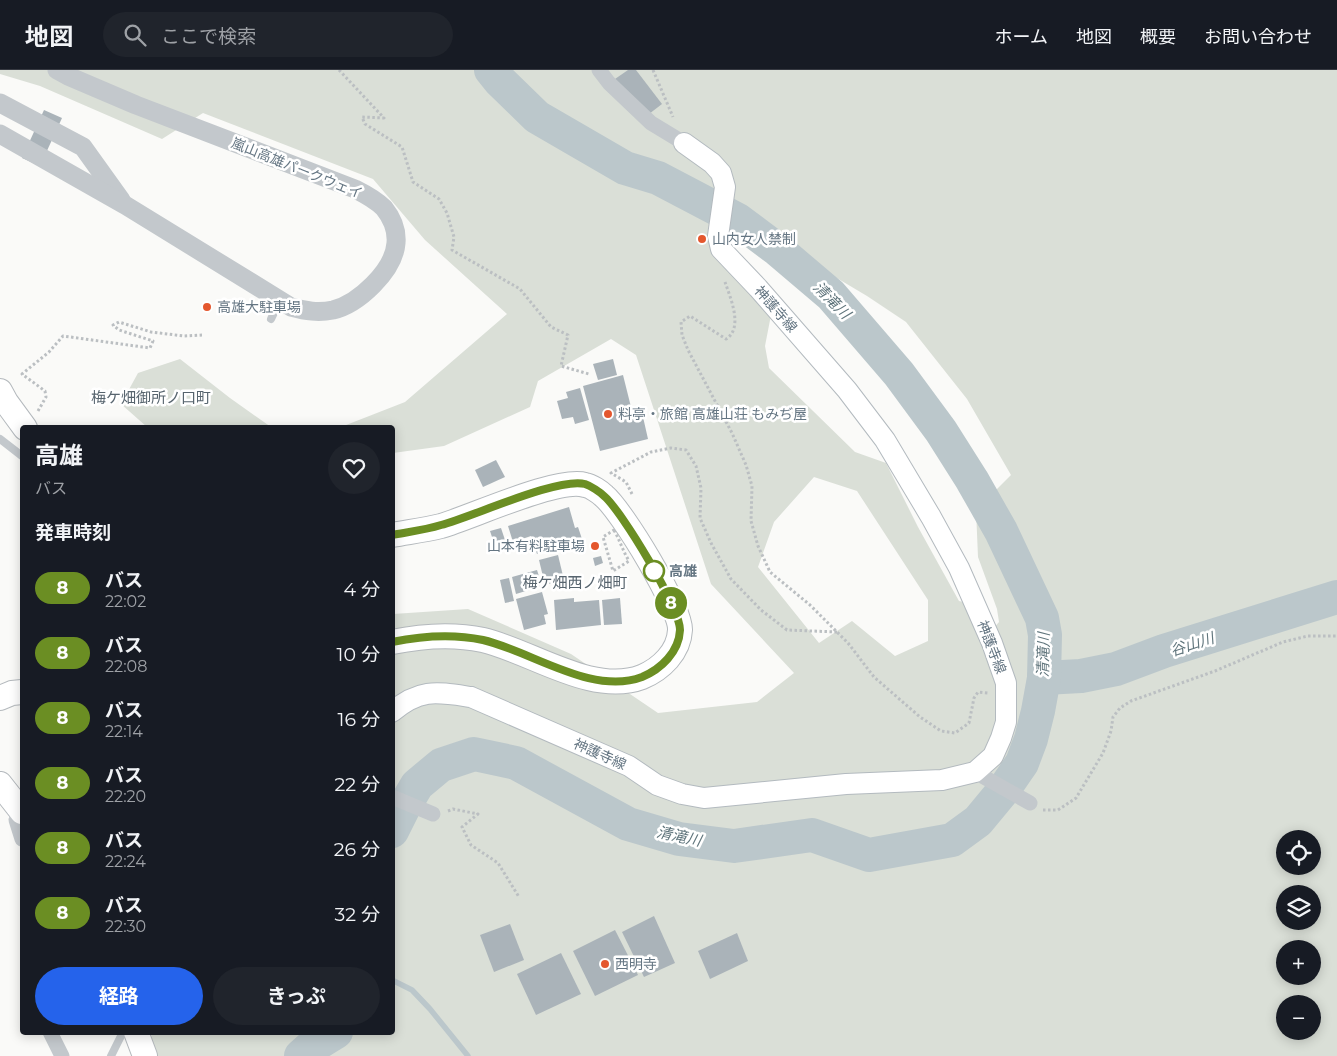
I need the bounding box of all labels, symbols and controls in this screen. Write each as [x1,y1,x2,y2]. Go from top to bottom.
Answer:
search box [103,12,453,57]
icon: search [121,21,149,49]
text: 地図 [25,22,73,51]
text: ここで検索 [161,25,256,48]
text: ホーム [995,26,1048,48]
text: 地図 [1076,26,1112,48]
text: 概要 [1140,26,1176,48]
text: お問い合わせ [1204,26,1312,48]
street label: 嵐山高雄パークウェイ [229,133,365,203]
place label: 山内女人禁制 [712,230,796,248]
marker: 山内女人禁制 [696,233,708,245]
water label: 清滝川 [809,277,856,324]
street label: 神護寺線 [751,282,801,336]
place label: 高雄大駐車場 [217,298,301,316]
marker: 高雄大駐車場 [201,301,213,313]
district label: 梅ケ畑御所ノ口町 [91,388,211,407]
place label: 料亭・旅館 高雄山荘 もみぢ屋 [618,405,807,423]
marker: 料亭・旅館 高雄山荘 もみぢ屋 [602,408,614,420]
text: 高雄 [35,441,83,470]
button: heart [328,442,380,494]
text: バス [35,479,67,498]
text: 発車時刻 [35,521,111,544]
place label: 山本有料駐車場 [487,537,585,555]
marker: 山本有料駐車場 [589,540,601,552]
marker: 高雄 [643,560,665,582]
place label: 高雄 [669,562,697,580]
text: バス [105,569,143,592]
district label: 梅ケ畑西ノ畑町 [522,573,628,592]
text: 8 [57,577,68,599]
text: 4 分 [343,578,380,601]
line badge: 8 [655,587,687,619]
text: 22:02 [105,592,146,611]
text: 8 [665,592,677,614]
street label: 神護寺線 [974,618,1010,676]
water label: 谷山川 [1168,627,1218,660]
water label: 清滝川 [1033,630,1053,678]
text: バス [105,634,143,657]
text: 8 [57,642,68,664]
text: 10 分 [337,643,380,666]
text: 22:08 [105,657,147,676]
text: バス [105,699,143,722]
text: 8 [57,707,68,729]
text: 16 分 [338,708,380,731]
text: 22:14 [105,722,143,741]
street label: 神護寺線 [571,734,629,774]
text: バス [105,764,143,787]
text: 8 [57,772,68,794]
text: 22 分 [334,773,380,796]
text: 22:20 [105,787,146,806]
water label: 清滝川 [655,822,705,850]
text: バス [105,829,143,852]
map controls [1276,830,1321,1040]
button: locate [1276,830,1321,875]
text: 8 [57,837,68,859]
text: 26 分 [334,838,380,861]
text: 22:24 [105,852,146,871]
button: layers [1276,885,1321,930]
text: バス [105,894,143,917]
text: 8 [57,902,68,924]
text: 32 分 [335,903,380,926]
text: 22:30 [105,917,146,936]
button: + [1276,940,1321,985]
place label: 西明寺 [615,955,657,973]
marker: 西明寺 [599,958,611,970]
button: 経路 [35,967,203,1025]
button: きっぷ [213,967,380,1025]
button: − [1276,995,1321,1040]

